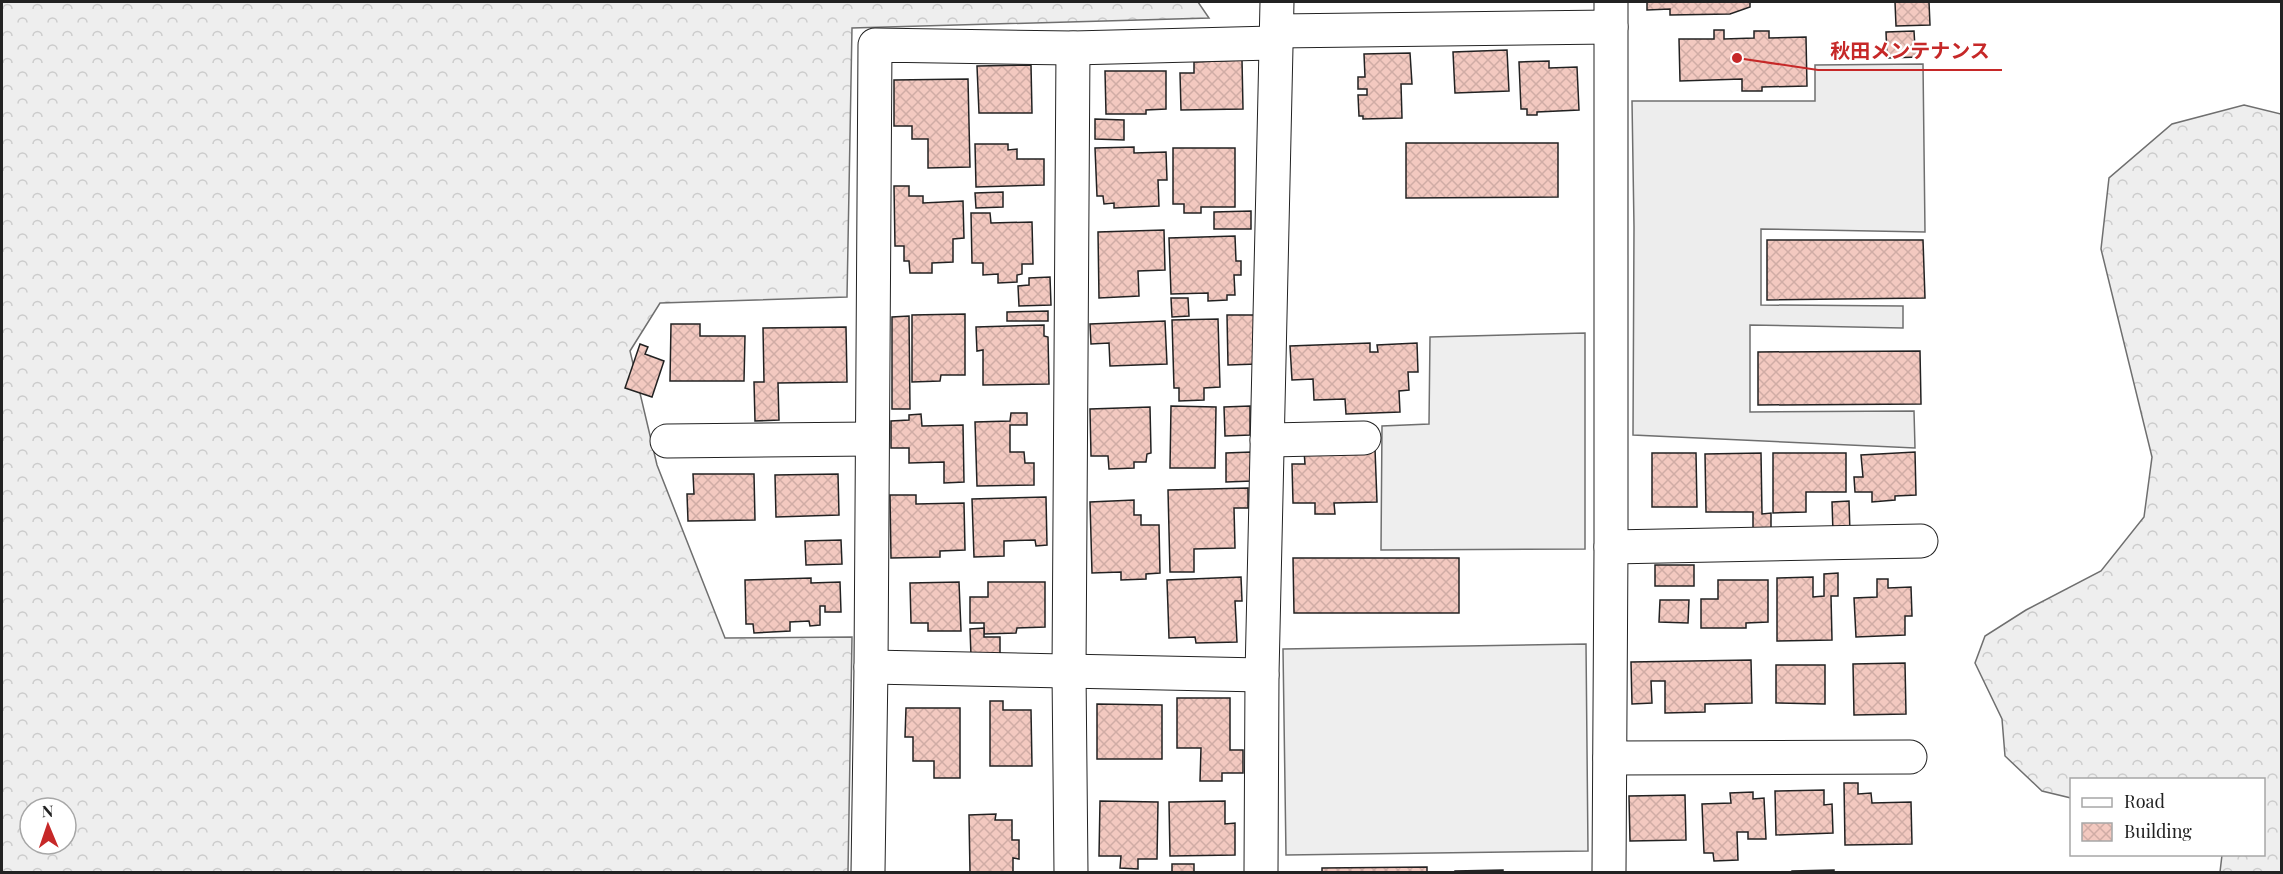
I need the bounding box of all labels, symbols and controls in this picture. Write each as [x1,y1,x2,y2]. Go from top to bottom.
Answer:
callout: 秋田メンテナンス [1818,32,2002,70]
text: 秋田メンテナンス [1830,36,1990,63]
legend [2070,778,2265,856]
text: Road [2124,789,2165,813]
north arrow [18,796,78,856]
text: N [41,800,54,821]
text: Building [2124,819,2192,843]

